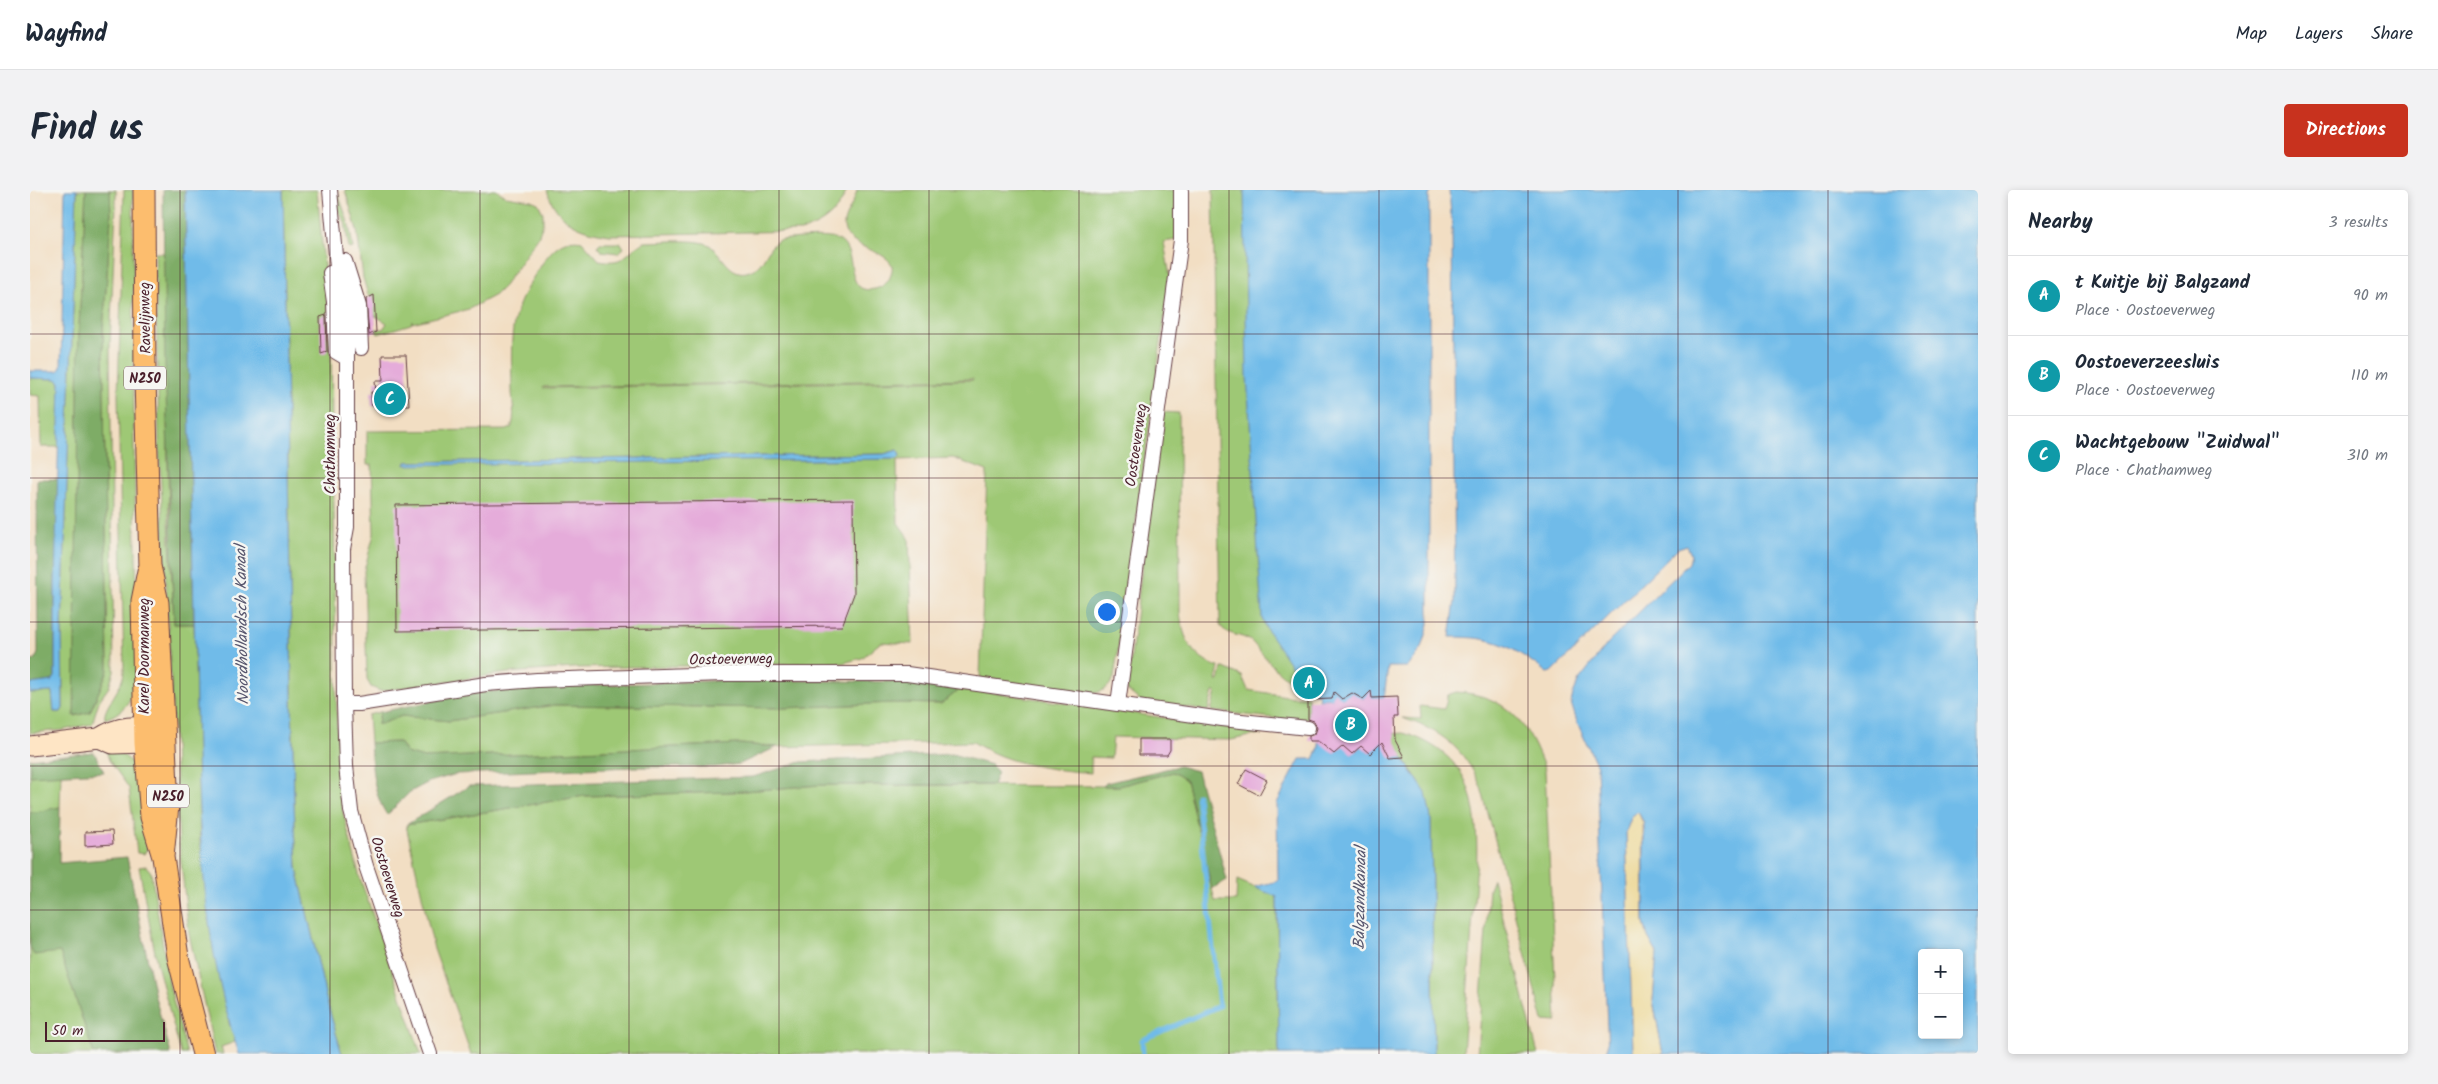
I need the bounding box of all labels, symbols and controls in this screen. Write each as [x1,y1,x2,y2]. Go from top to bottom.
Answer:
text: Wayfind [25,15,107,54]
text: Map [2236,20,2267,49]
text: Layers [2295,20,2343,49]
text: Share [2371,20,2413,49]
text: Find us [30,102,143,158]
button: Directions [2284,104,2408,157]
text: Nearby [2028,206,2093,239]
text: 3 results [2329,210,2388,235]
text: t Kuitje bij Balgzand [2075,268,2250,298]
street label: Ravelijnweg [133,282,159,354]
text: A [2039,283,2049,308]
text: 90 m [2353,283,2388,308]
text: Place · Oostoeverweg [2075,298,2215,323]
text: Oostoeverzeesluis [2075,348,2220,378]
text: B [2039,363,2049,388]
text: 110 m [2351,363,2388,388]
road number: N250 [124,367,166,390]
text: Place · Oostoeverweg [2075,378,2215,403]
pin: C [374,380,406,418]
street label: Oostoeverweg [1119,402,1155,488]
street label: Chathamweg [319,414,343,494]
text: Wachtgebouw "Zuidwal" [2075,428,2279,458]
text: C [2039,443,2049,468]
text: 310 m [2347,443,2388,468]
text: Place · Chathamweg [2075,458,2212,483]
water label: Noordhollandsch Kanaal [229,542,256,705]
street label: Karel Doormanweg [133,598,157,714]
your location [1094,599,1120,625]
street label: Oostoeverweg [689,647,773,673]
pin: A [1293,664,1325,702]
pin: B [1335,706,1367,744]
road number: N250 [147,784,189,808]
street label: Oostoeverweg [363,834,411,921]
water label: Balgzandkanaal [1347,843,1374,950]
map controls [1918,949,1963,1039]
button: + [1918,949,1963,994]
button: − [1918,994,1963,1039]
scale bar [45,1019,165,1042]
text: 50 m [52,1020,83,1042]

